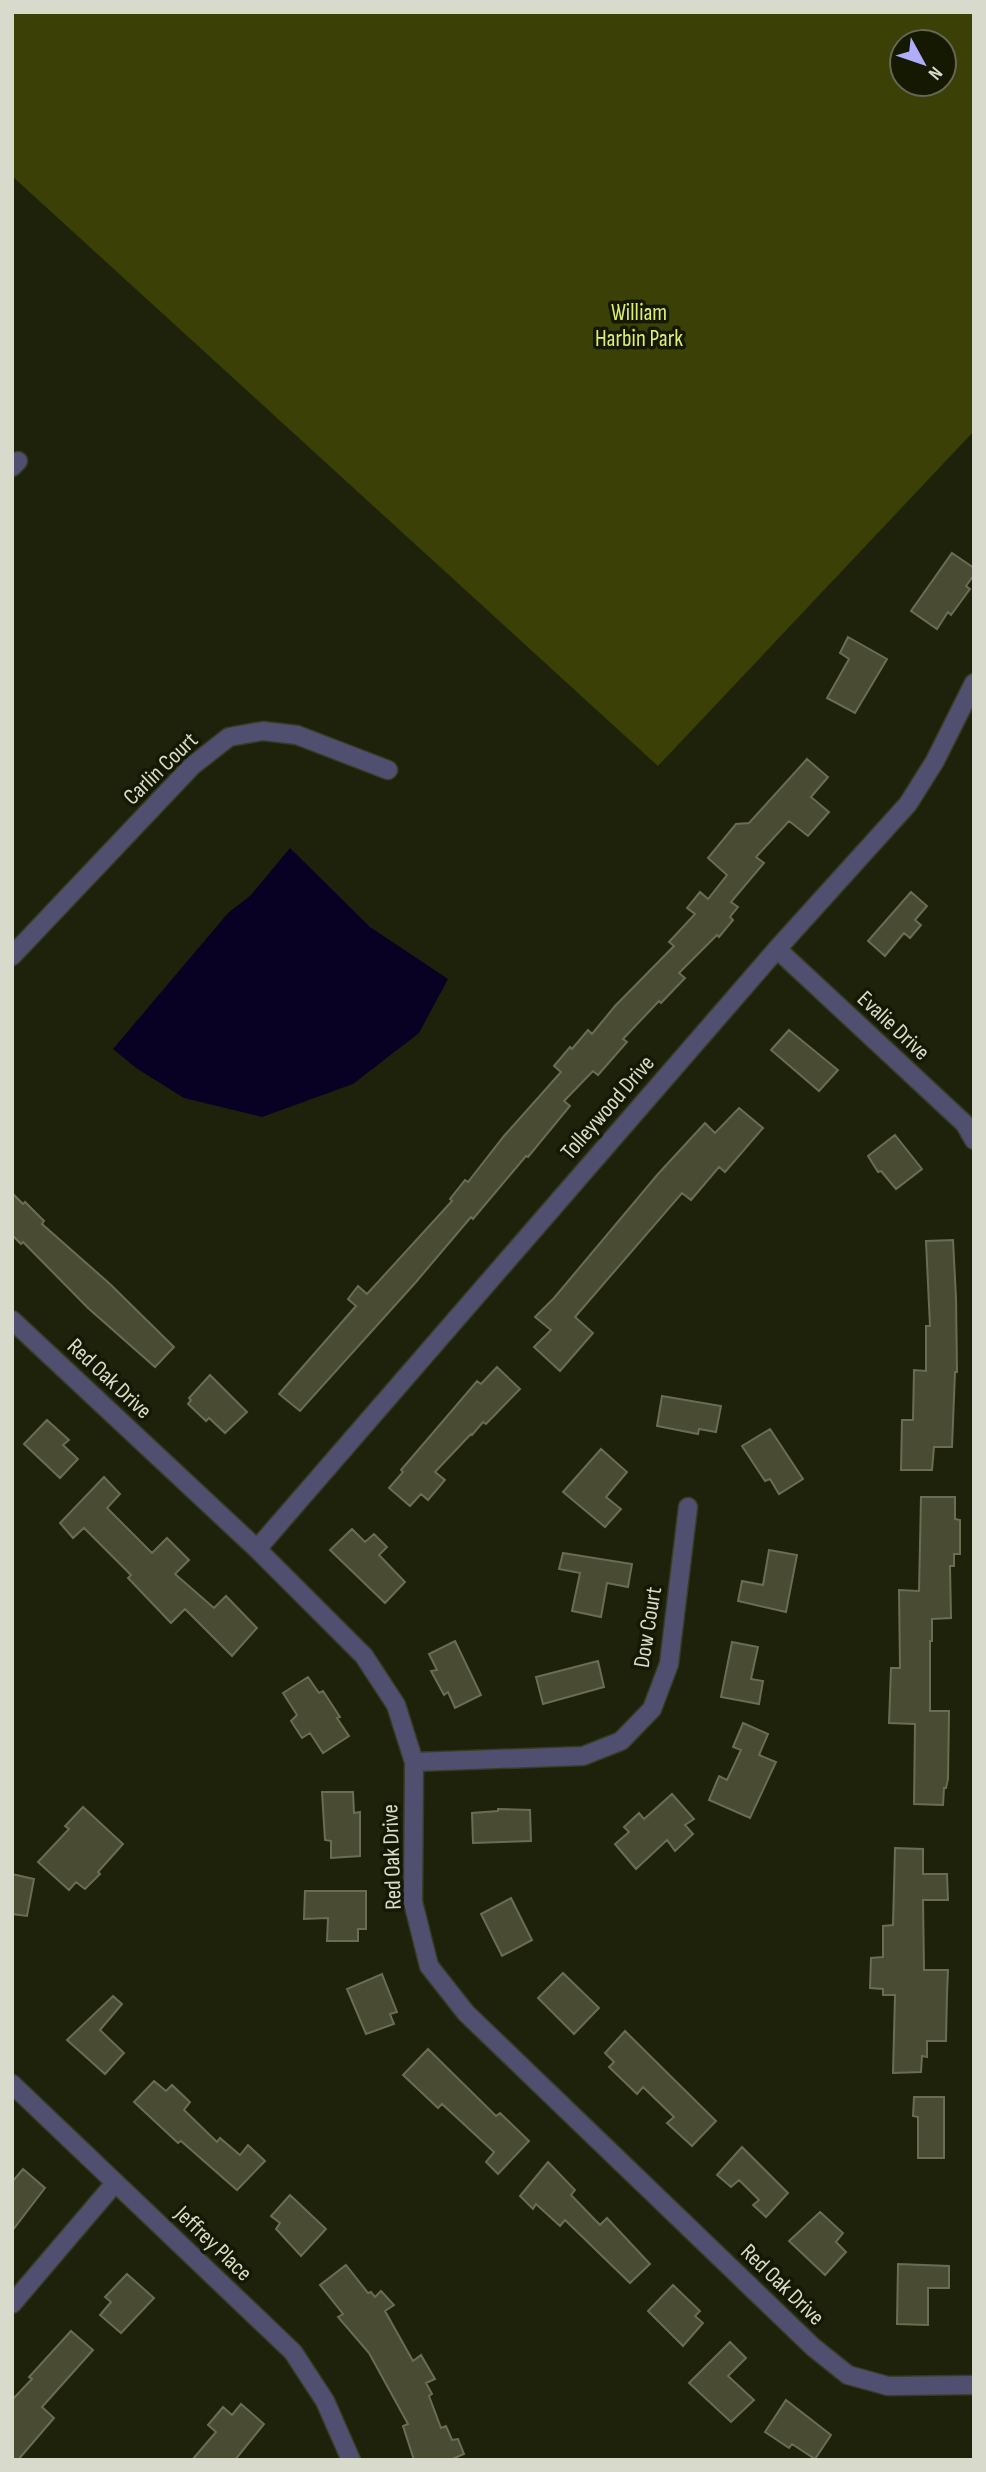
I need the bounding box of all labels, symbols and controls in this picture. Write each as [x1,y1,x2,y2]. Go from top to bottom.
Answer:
north arrow [888,28,958,98]
text: N [923,62,947,84]
park label: William Harbin Park [595,299,683,353]
street label: Carlin Court [118,726,204,811]
street label: Evalie Drive [851,985,935,1066]
street label: Tolleywood Drive [555,1050,661,1166]
street label: Red Oak Drive [61,1333,157,1425]
street label: Dow Court [628,1585,668,1670]
street label: Red Oak Drive [376,1804,408,1910]
street label: Jeffrey Place [168,2200,258,2287]
street label: Red Oak Drive [735,2238,830,2331]

